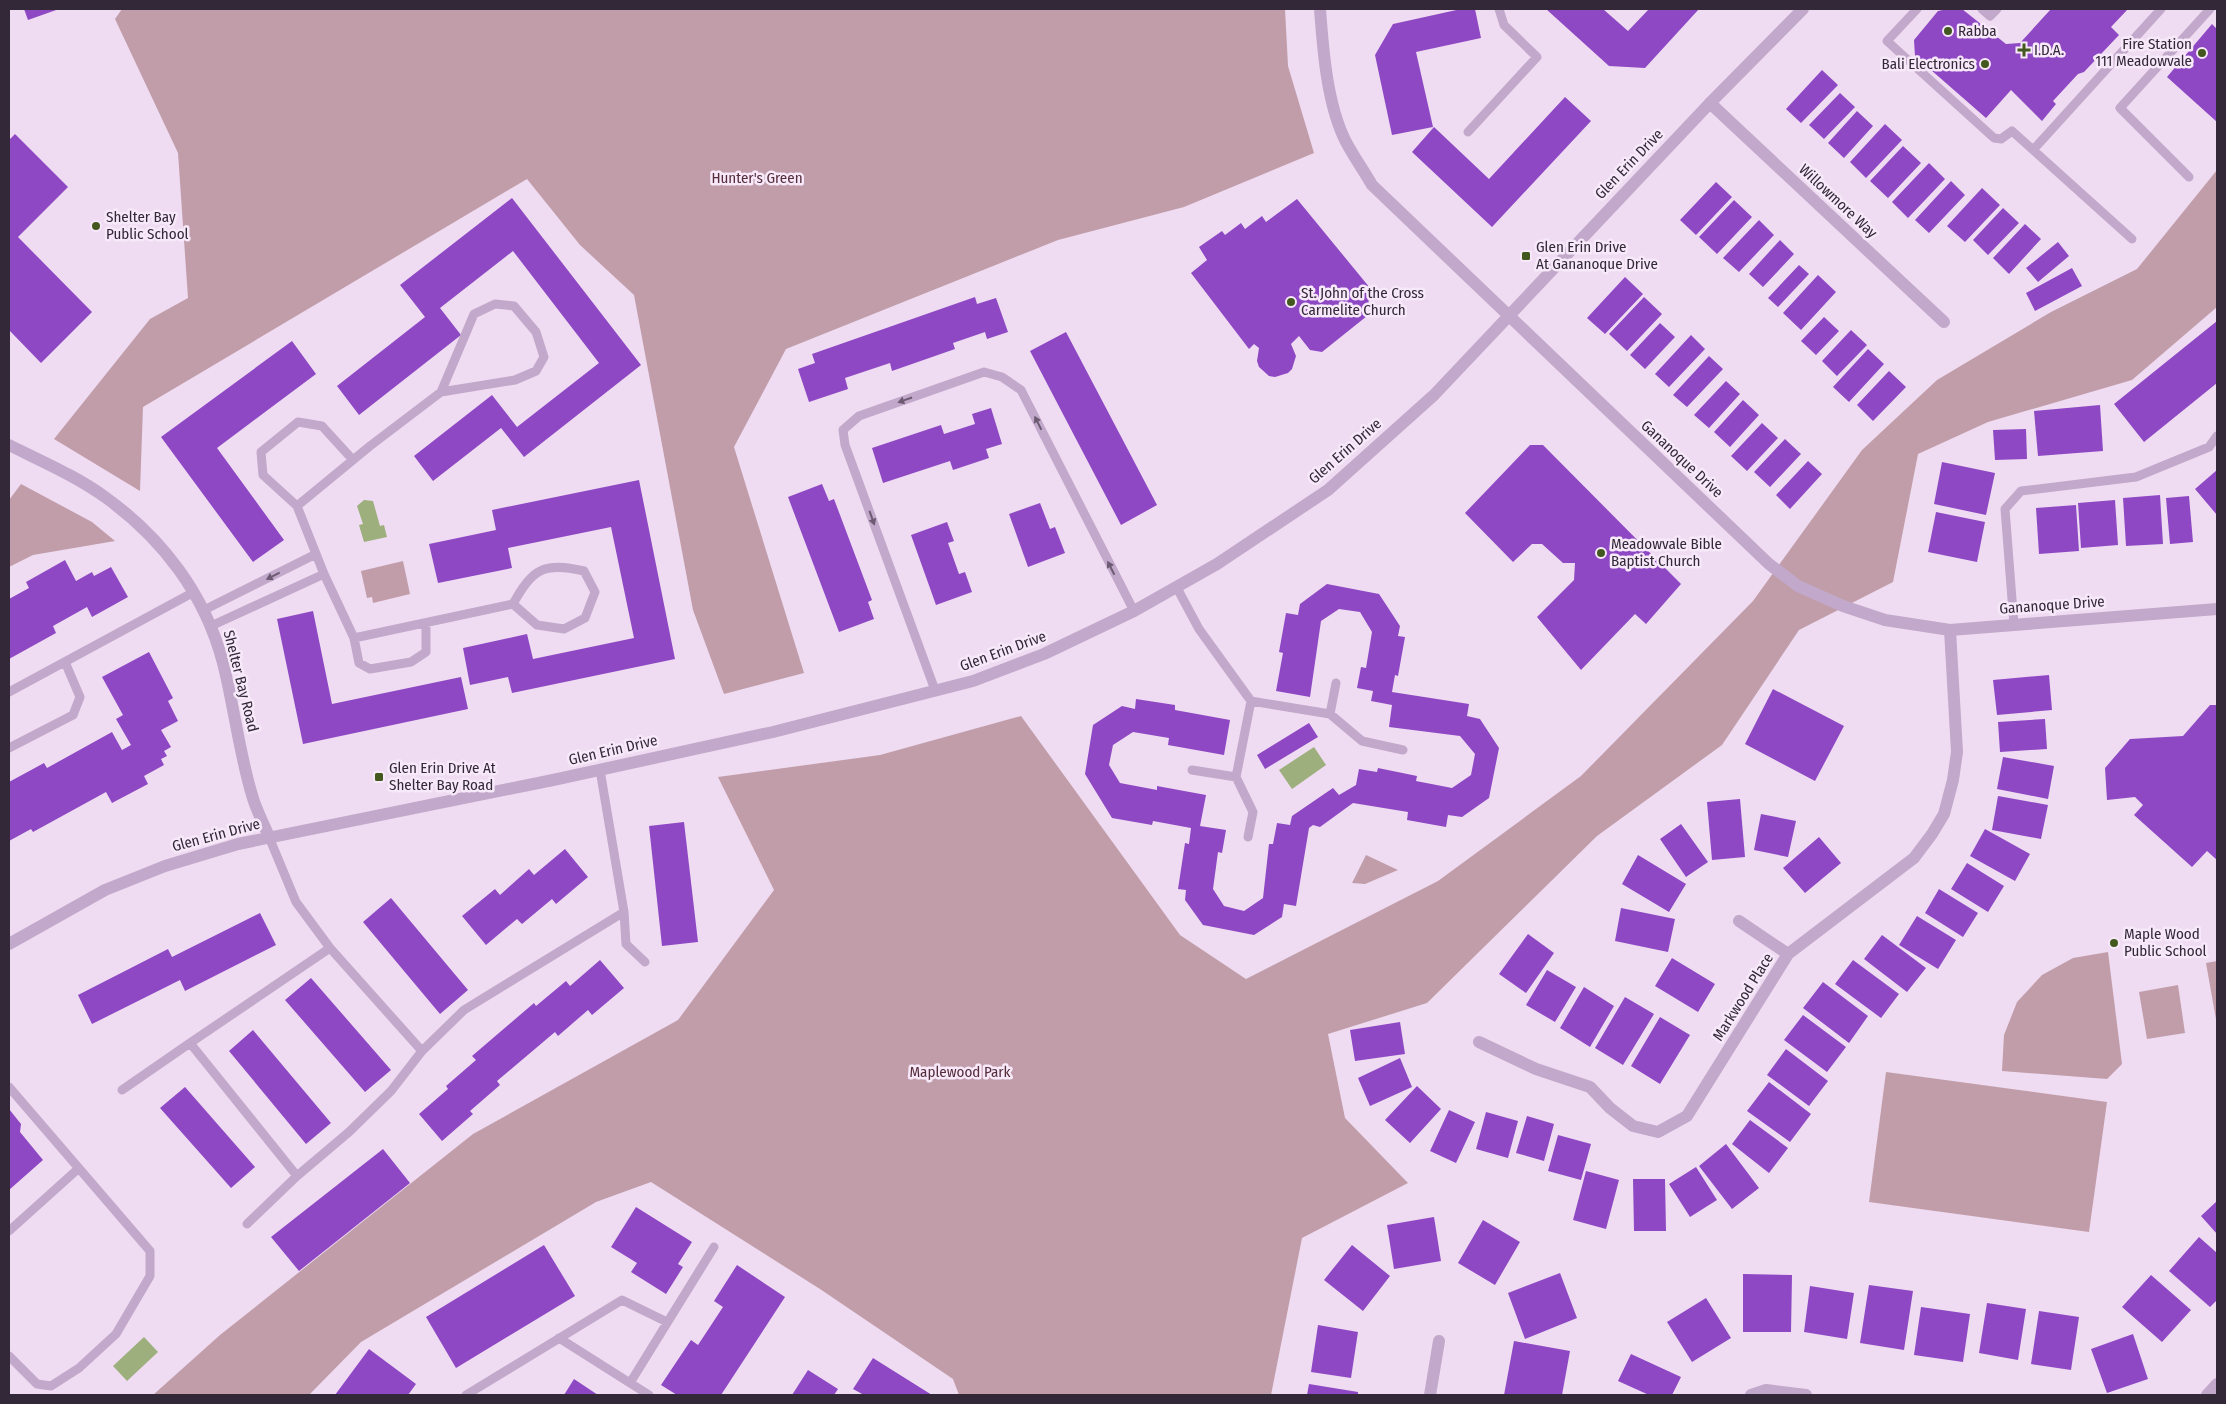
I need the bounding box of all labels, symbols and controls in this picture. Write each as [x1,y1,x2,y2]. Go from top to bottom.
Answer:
place label: Rabba [1958,22,1997,40]
marker: Rabba [1942,25,1954,37]
place label: Fire Station 111 Meadowvale [2095,35,2192,70]
place label: I.D.A. [2034,41,2064,59]
marker: I.D.A. [2018,44,2030,56]
marker: Fire Station 111 Meadowvale [2196,47,2208,59]
place label: Bali Electronics [1882,55,1975,73]
marker: Bali Electronics [1979,58,1991,70]
street label: Glen Erin Drive [1591,125,1667,203]
street label: Willowmore Way [1795,160,1881,242]
park label: Hunter's Green [711,169,803,187]
place label: Shelter Bay Public School [106,208,189,243]
marker: Shelter Bay Public School [90,220,102,232]
place label: Glen Erin Drive At Gananoque Drive [1536,238,1658,273]
marker: Glen Erin Drive At Gananoque Drive [1520,250,1532,262]
place label: St. John of the Cross Carmelite Church [1301,284,1424,319]
marker: St. John of the Cross Carmelite Church [1285,296,1297,308]
one-way arrow [897,396,912,404]
street label: Glen Erin Drive [1305,415,1385,487]
one-way arrow [1034,416,1042,430]
street label: Gananoque Drive [1637,416,1727,502]
one-way arrow [868,511,876,526]
place label: Meadowvale Bible Baptist Church [1611,535,1722,570]
marker: Meadowvale Bible Baptist Church [1595,547,1607,559]
one-way arrow [1107,560,1115,575]
one-way arrow [265,572,280,580]
street label: Gananoque Drive [1999,592,2105,618]
street label: Glen Erin Drive [957,627,1049,675]
street label: Shelter Bay Road [220,628,262,734]
street label: Glen Erin Drive [567,731,659,769]
place label: Glen Erin Drive At Shelter Bay Road [389,759,496,794]
marker: Glen Erin Drive At Shelter Bay Road [373,771,385,783]
street label: Glen Erin Drive [170,815,262,855]
place label: Maple Wood Public School [2124,925,2207,960]
marker: Maple Wood Public School [2108,937,2120,949]
street label: Markwood Place [1709,950,1777,1044]
park label: Maplewood Park [909,1063,1011,1081]

